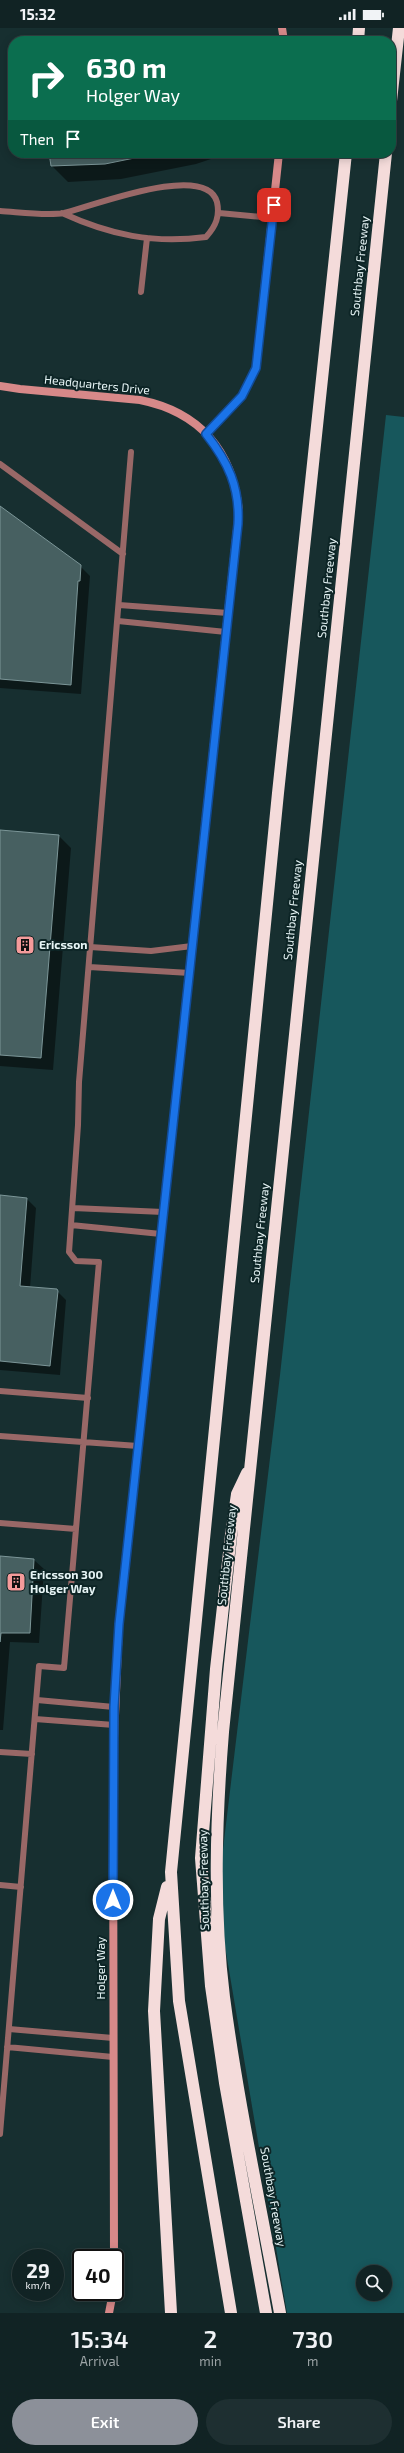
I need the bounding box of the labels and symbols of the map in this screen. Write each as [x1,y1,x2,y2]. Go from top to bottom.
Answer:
pin [257,188,291,222]
street label: Southbay Freeway [347,214,371,317]
street label: Headquarters Drive [44,371,151,397]
street label: Southbay Freeway [314,536,338,639]
street label: Southbay Freeway [280,858,304,961]
building icon: Ericsson [14,934,36,956]
place label: Ericsson [39,937,88,951]
street label: Southbay Freeway [247,1181,271,1284]
street label: Southbay Freeway [214,1503,238,1606]
place label: Ericsson 300 Holger Way [30,1567,103,1596]
building icon: Ericsson 300 Holger Way [5,1571,27,1593]
street label: Southbay Freeway [195,1829,211,1930]
position arrow [92,1879,134,1921]
street label: Holger Way [93,1936,107,1999]
street label: Southbay Freeway [258,2146,290,2248]
speed limit sign: 40 [72,2249,124,2301]

